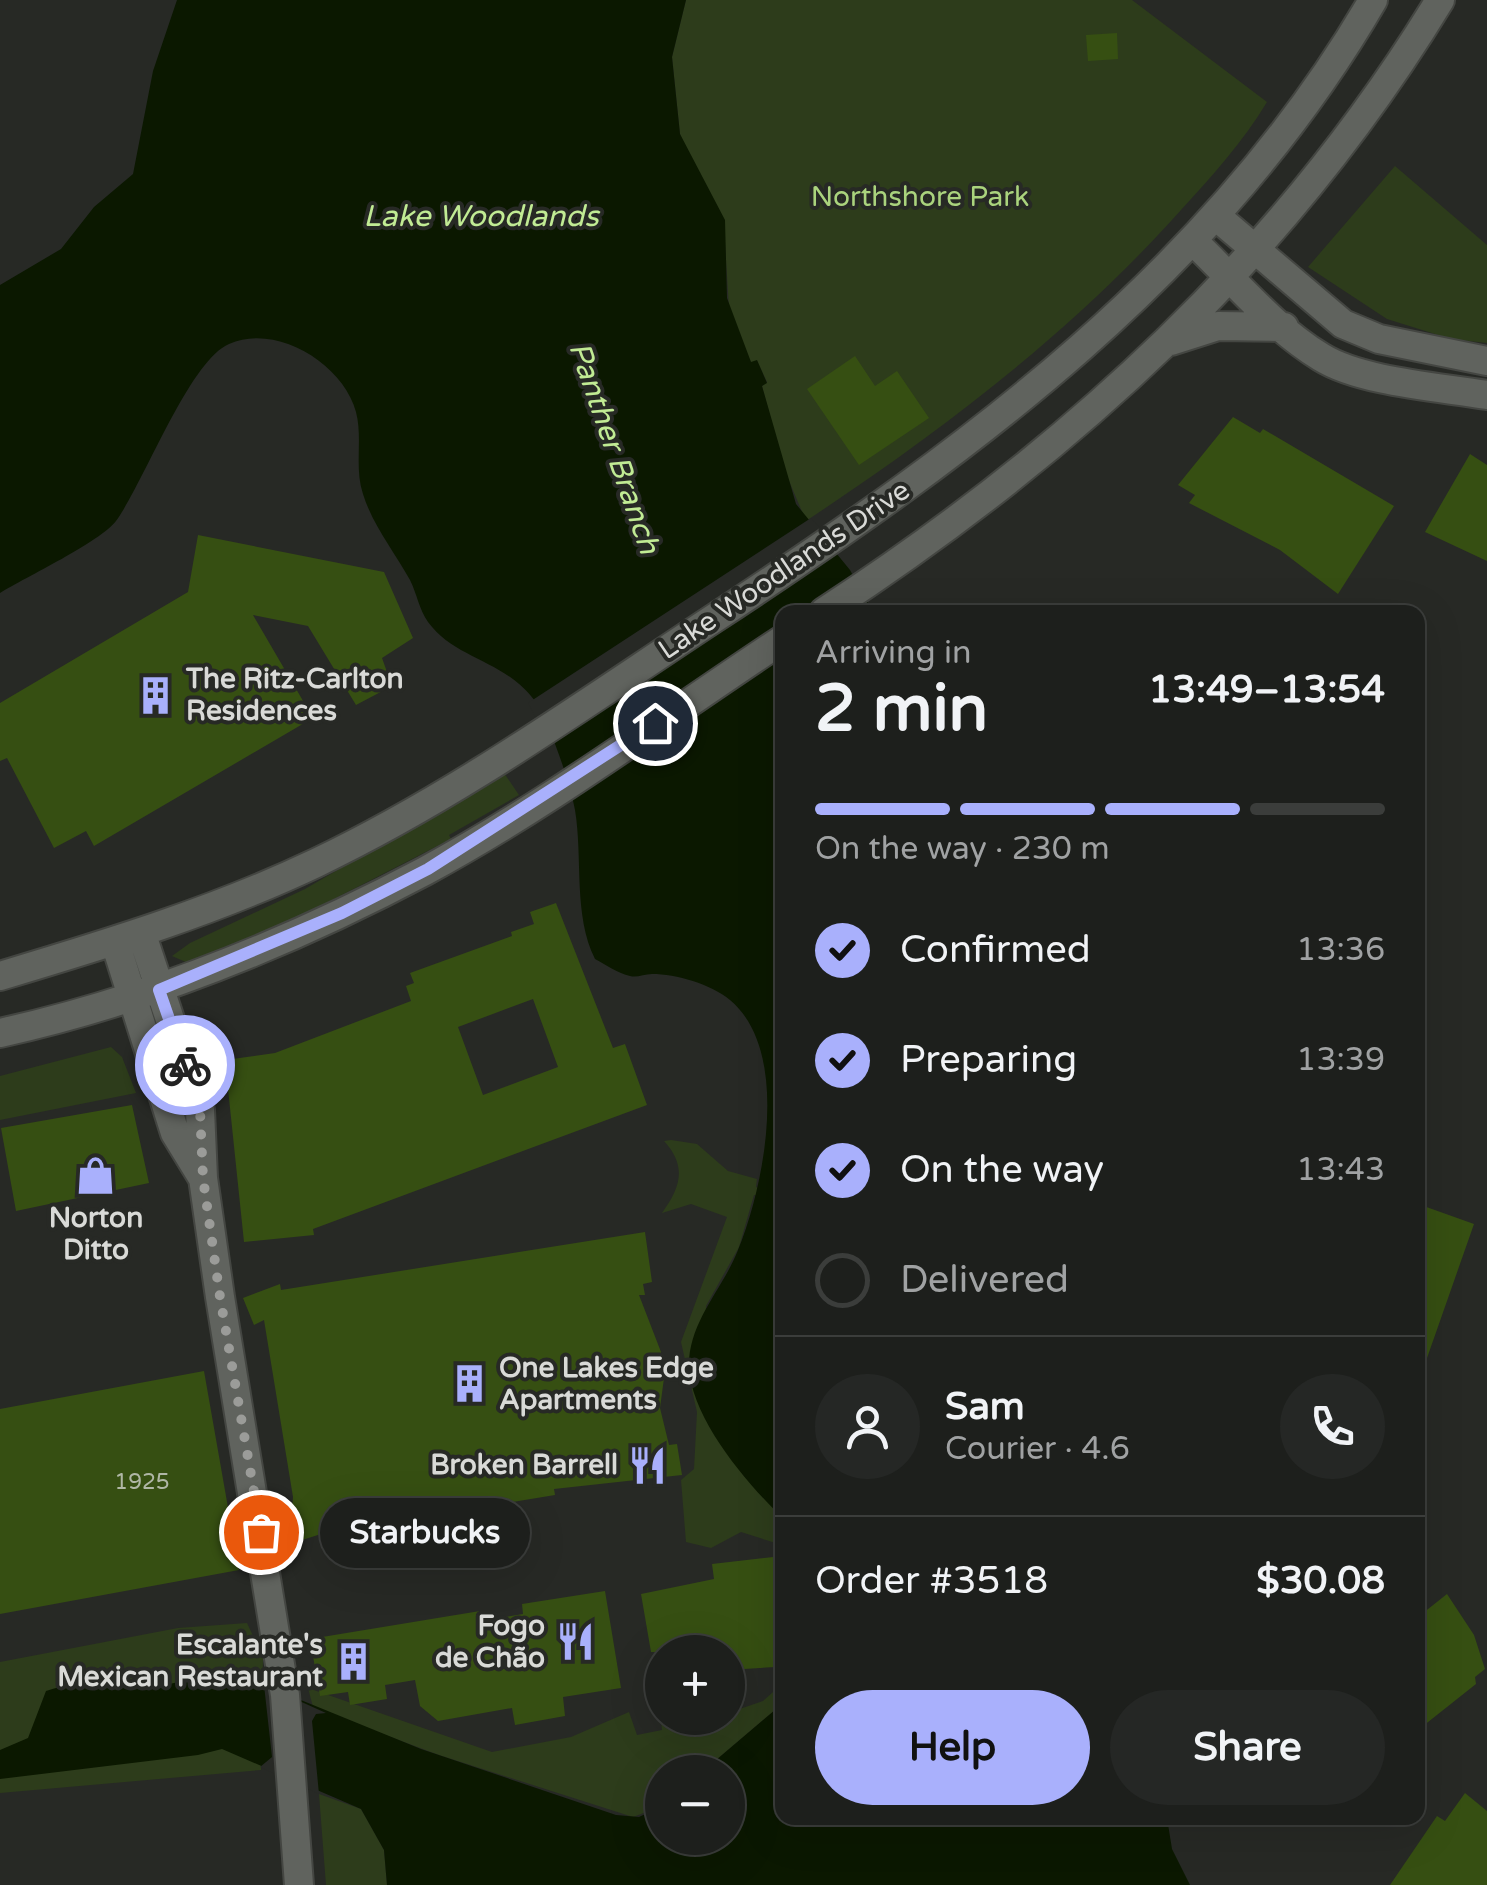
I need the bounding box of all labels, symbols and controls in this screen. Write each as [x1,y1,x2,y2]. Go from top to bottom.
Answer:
park label: Northshore Park [811,180,1029,214]
water label: Lake Woodlands [363,198,601,235]
water label: Panther Branch [560,337,668,559]
street label: Lake Woodlands Drive [652,473,916,667]
text: Arriving in [815,634,972,672]
place label: The Ritz-Carlton Residences [185,662,404,728]
text: 13:49–13:54 [1148,667,1385,713]
text: 2 min [815,670,988,749]
building icon: The Ritz-Carlton Residences [135,674,177,716]
pin [613,681,698,766]
icon: home [628,696,683,751]
text: On the way · 230 m [815,830,1110,868]
icon: check [815,923,870,978]
text: Confirmed [900,927,1091,973]
text: 13:36 [1296,931,1385,969]
courier [135,1015,235,1115]
icon: check [815,1033,870,1088]
text: Preparing [900,1037,1077,1083]
icon: bike [158,1038,213,1093]
text: 13:39 [1296,1041,1385,1079]
icon: check [815,1143,870,1198]
text: On the way [900,1147,1104,1193]
text: 13:43 [1296,1151,1385,1189]
shop icon: Norton Ditto [75,1154,117,1196]
place label: Norton Ditto [49,1201,143,1267]
text: Delivered [900,1257,1069,1303]
place label: One Lakes Edge Apartments [499,1351,714,1417]
building icon: One Lakes Edge Apartments [448,1363,490,1405]
button: person [815,1374,920,1479]
button: phone [1280,1374,1385,1479]
text: Sam [945,1384,1025,1430]
text: Courier · 4.6 [945,1430,1130,1468]
restaurant icon: Broken Barrell [627,1444,669,1486]
place label: Broken Barrell [430,1448,618,1482]
house number: 1925 [114,1469,170,1495]
pin [219,1490,304,1575]
callout: Starbucks [321,1497,531,1567]
icon: bag [234,1505,289,1560]
text: Starbucks [350,1514,500,1552]
text: Order #3518 [815,1558,1048,1604]
text: $30.08 [1256,1558,1385,1604]
place label: Fogo de Chão [435,1609,545,1675]
restaurant icon: Fogo de Chão [554,1621,596,1663]
place label: Escalante's Mexican Restaurant [57,1628,323,1694]
map controls [645,1635,745,1855]
button: + [645,1635,745,1735]
building icon: Escalante's Mexican Restaurant [332,1640,374,1682]
button: Help [815,1690,1090,1805]
button: Share [1110,1690,1385,1805]
button: − [645,1755,745,1855]

